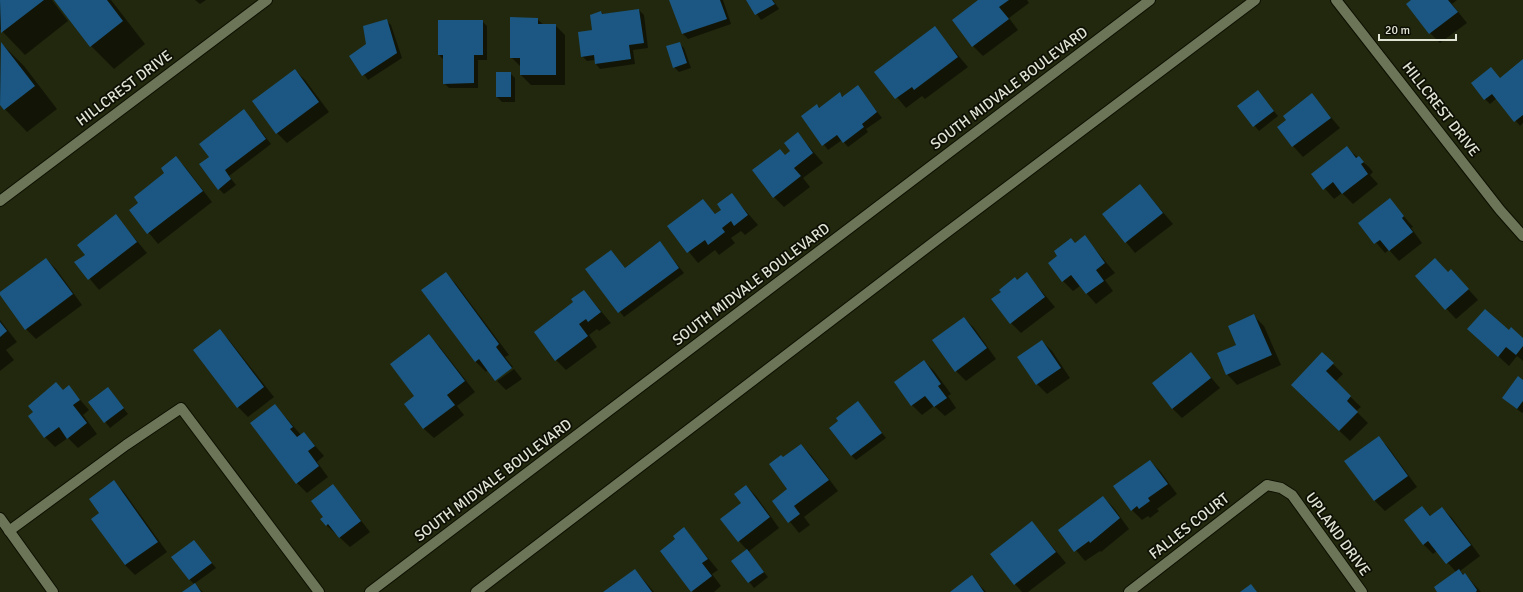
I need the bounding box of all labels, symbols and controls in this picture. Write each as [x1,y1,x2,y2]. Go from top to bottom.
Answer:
scale bar [1379,16,1456,42]
street label: SOUTH MIDVALE BOULEVARD [927,23,1091,153]
text: 20 m [1385,23,1410,38]
street label: HILLCREST DRIVE [73,46,175,130]
street label: HILLCREST DRIVE [1398,58,1484,160]
street label: SOUTH MIDVALE BOULEVARD [669,219,833,349]
street label: SOUTH MIDVALE BOULEVARD [411,415,575,545]
street label: FALLES COURT [1145,489,1233,563]
street label: UPLAND DRIVE [1302,489,1374,579]

